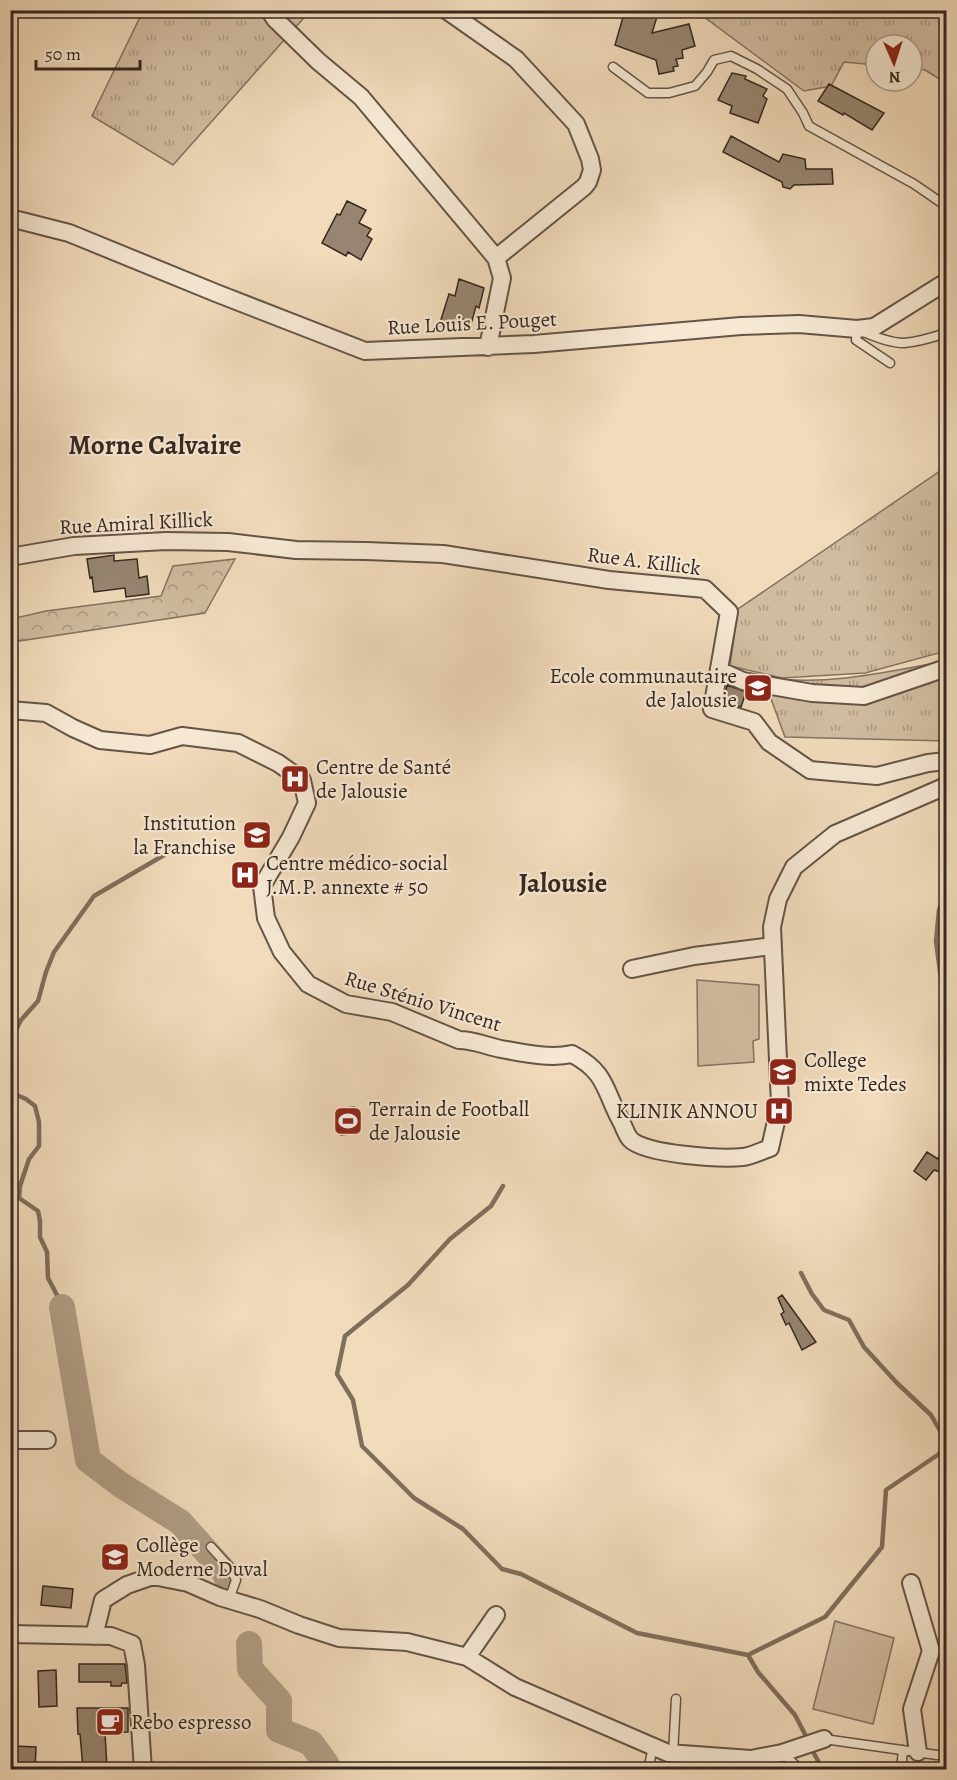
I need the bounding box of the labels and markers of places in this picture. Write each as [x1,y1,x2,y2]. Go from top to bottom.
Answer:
place label: Ecole communautaire de Jalousie [549,662,737,714]
school or university icon: Ecole communautaire de Jalousie [742,672,774,704]
place label: Centre de Santé de Jalousie [316,753,451,805]
hospital icon: Centre de Santé de Jalousie [279,763,311,795]
place label: Institution la Franchise [134,809,236,861]
school or university icon: Institution la Franchise [241,819,273,851]
place label: Centre médico-social J.M.P. annexte # 50 [266,849,448,901]
hospital icon: Centre médico-social J.M.P. annexte # 50 [229,859,261,891]
place label: College mixte Tedes [804,1046,907,1098]
school or university icon: College mixte Tedes [767,1056,799,1088]
place label: Terrain de Football de Jalousie [369,1095,529,1147]
hospital icon: KLINIK ANNOU [763,1095,795,1127]
place label: KLINIK ANNOU [616,1097,758,1125]
sports icon: Terrain de Football de Jalousie [332,1105,364,1137]
place label: Collège Moderne Duval [136,1531,268,1583]
school or university icon: Collège Moderne Duval [99,1541,131,1573]
cafe icon: Rebo espresso [94,1706,126,1738]
place label: Rebo espresso [131,1708,251,1736]

